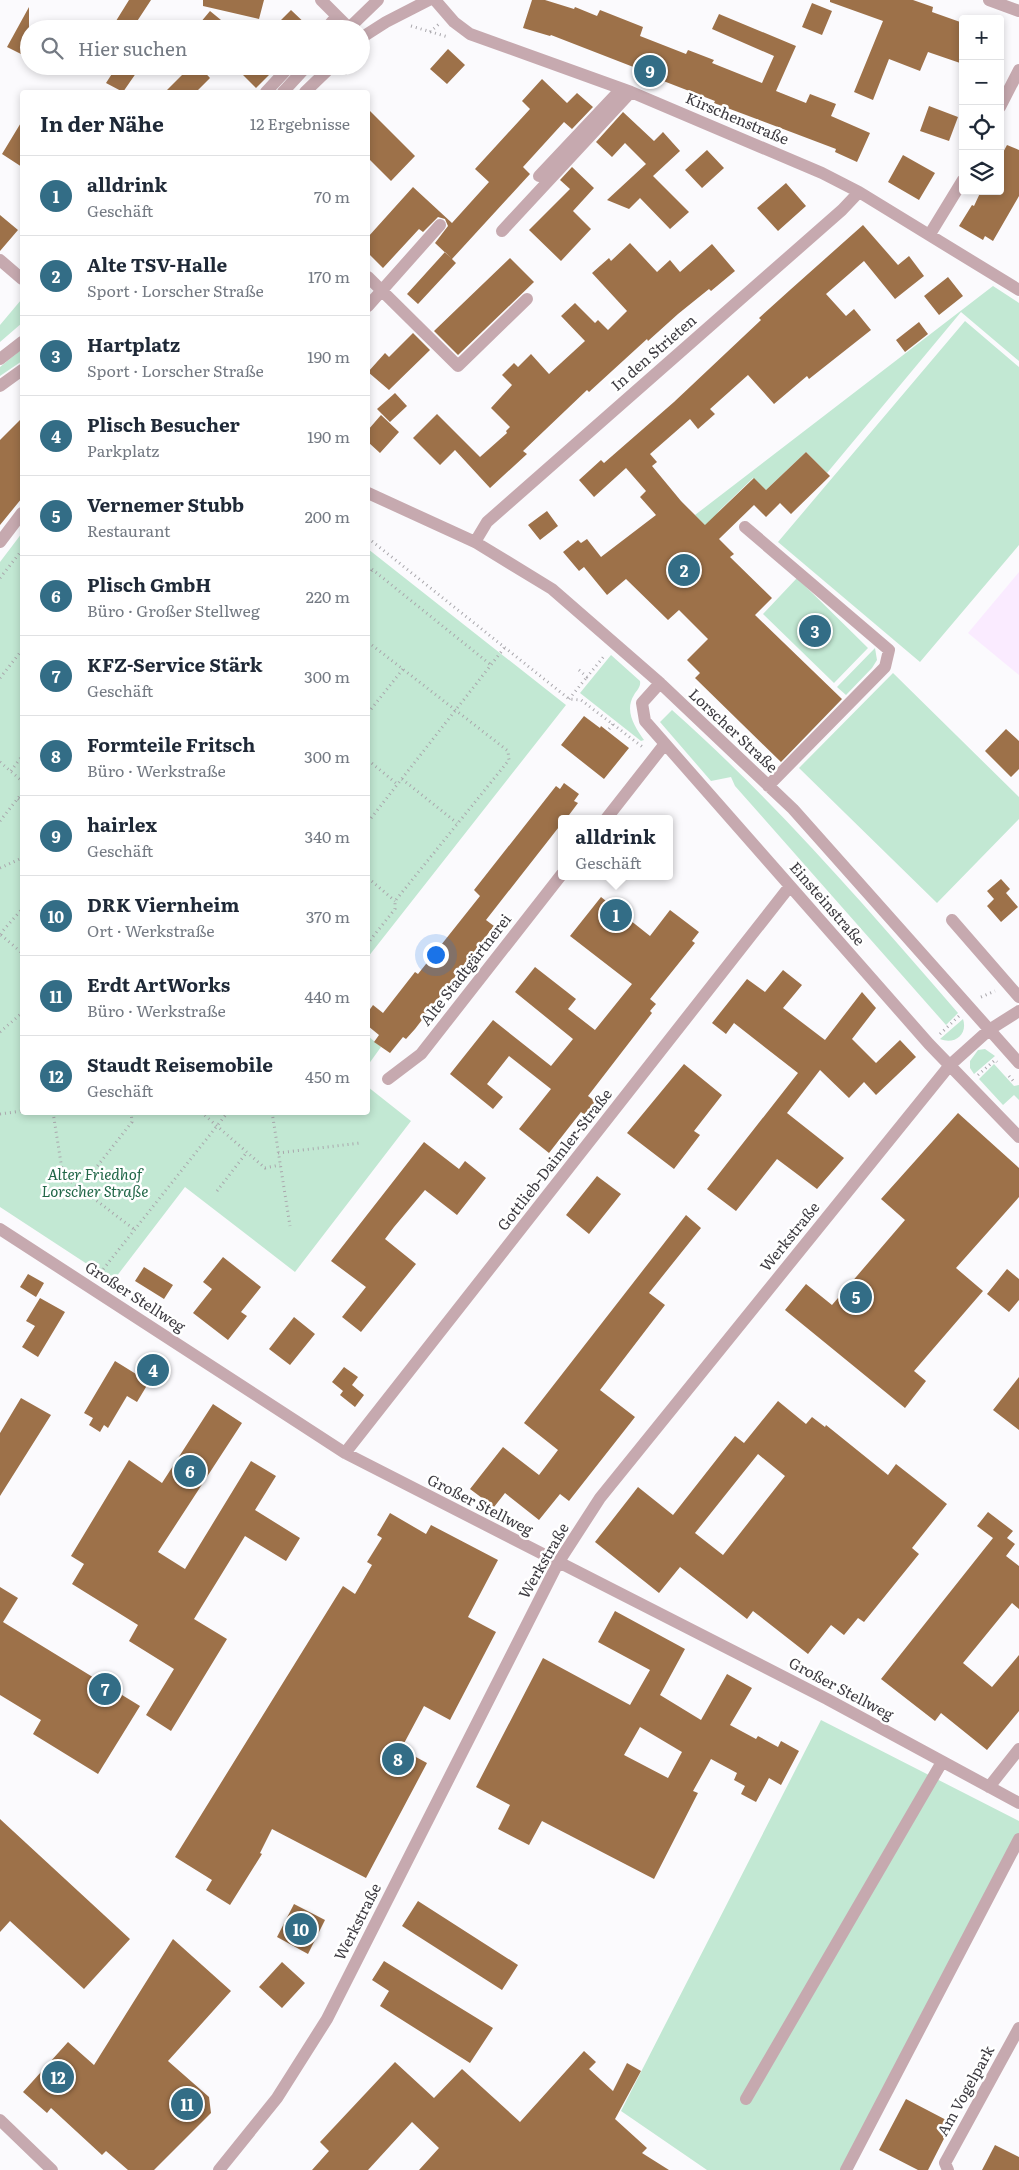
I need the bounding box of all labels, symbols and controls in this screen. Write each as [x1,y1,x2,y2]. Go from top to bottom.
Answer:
map controls [959,15,1004,195]
button: + [959,15,1004,60]
search box [20,20,370,75]
icon: search [38,34,66,62]
text: Hier suchen [78,34,187,62]
pin: 9 [634,52,666,90]
button: − [959,60,1004,105]
street label: Kirschenstraße [682,85,793,150]
button: locate [959,105,1004,150]
text: In der Nähe [40,107,164,138]
text: 12 Ergebnisse [250,111,350,135]
button: layers [959,150,1004,195]
text: alldrink [87,170,167,198]
text: 1 [53,184,59,208]
text: 70 m [314,184,350,208]
text: Geschäft [87,198,153,222]
text: Alte TSV-Halle [87,250,227,278]
text: 2 [52,264,60,288]
text: 170 m [308,264,350,288]
text: Sport · Lorscher Straße [87,278,264,302]
street label: In den Strieten [605,308,701,395]
text: Hartplatz [87,330,180,358]
text: 3 [52,344,60,368]
text: 190 m [307,344,350,368]
text: Sport · Lorscher Straße [87,358,264,382]
text: Plisch Besucher [87,410,240,438]
text: 4 [51,424,61,448]
text: 190 m [307,424,350,448]
text: Parkplatz [87,438,159,462]
text: Vernemer Stubb [87,490,244,518]
text: 5 [52,504,60,528]
text: 200 m [305,504,350,528]
text: Restaurant [87,518,171,542]
pin: 2 [668,551,700,589]
text: Plisch GmbH [87,570,211,598]
text: 6 [51,584,61,608]
text: 220 m [306,584,350,608]
text: Büro · Großer Stellweg [87,598,260,622]
pin: 3 [799,612,831,650]
text: KFZ-Service Stärk [87,650,263,678]
text: 7 [52,664,60,688]
text: 300 m [304,664,350,688]
text: Geschäft [87,678,153,702]
street label: Lorscher Straße [684,682,784,778]
text: Formteile Fritsch [87,730,255,758]
text: 8 [51,744,61,768]
text: 300 m [304,744,350,768]
text: Büro · Werkstraße [87,758,226,782]
text: hairlex [87,810,157,838]
popup [558,815,673,880]
text: alldrink [575,822,656,850]
text: 9 [51,824,61,848]
text: 340 m [305,824,350,848]
text: Geschäft [87,838,153,862]
text: Geschäft [575,850,642,874]
street label: Einsteinstraße [785,856,871,950]
text: DRK Viernheim [87,890,239,918]
pin: 1 [600,896,632,934]
text: 10 [48,904,64,928]
text: 370 m [306,904,350,928]
street label: Alte Stadtgärtnerei [414,908,516,1030]
text: Ort · Werkstraße [87,918,215,942]
your location [423,942,449,968]
text: Erdt ArtWorks [87,970,230,998]
text: 11 [49,984,63,1008]
text: 440 m [304,984,350,1008]
text: Büro · Werkstraße [87,998,226,1022]
text: Staudt Reisemobile [87,1050,273,1078]
text: 12 [48,1064,64,1088]
text: 450 m [305,1064,350,1088]
text: Geschäft [87,1078,153,1102]
street label: Gottlieb-Daimler-Straße [491,1083,617,1235]
park label: Alter Friedhof Lorscher Straße [42,1162,148,1202]
street label: Werkstraße [753,1196,824,1276]
street label: Großer Stellweg [81,1255,191,1337]
pin: 5 [840,1278,872,1316]
pin: 4 [137,1351,169,1389]
pin: 6 [174,1452,206,1490]
street label: Großer Stellweg [424,1467,538,1541]
street label: Werkstraße [512,1518,574,1602]
street label: Großer Stellweg [785,1650,899,1725]
pin: 7 [89,1670,121,1708]
pin: 8 [382,1740,414,1778]
street label: Werkstraße [327,1878,386,1964]
pin: 10 [285,1910,317,1948]
street label: Am Vogelpark [930,2040,999,2140]
pin: 12 [42,2058,74,2096]
pin: 11 [171,2085,203,2123]

